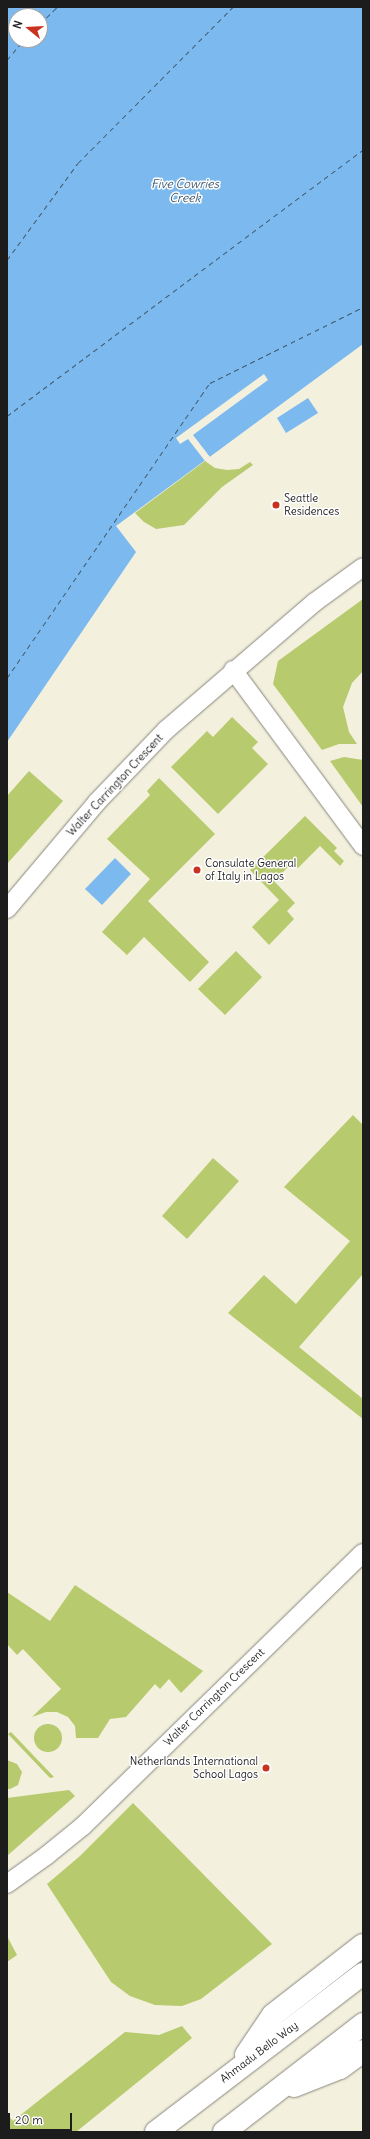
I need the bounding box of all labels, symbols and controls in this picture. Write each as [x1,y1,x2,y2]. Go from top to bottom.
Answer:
north arrow [8,8,48,48]
text: N [10,19,25,30]
water label: Five Cowries Creek [151,177,219,205]
place label: Seattle Residences [284,492,339,518]
marker: Seattle Residences [271,500,281,510]
street label: Walter Carrington Crescent [64,731,166,839]
place label: Consulate General of Italy in Lagos [205,857,296,883]
marker: Consulate General of Italy in Lagos [192,865,202,875]
street label: Walter Carrington Crescent [161,1645,267,1749]
place label: Netherlands International School Lagos [130,1755,258,1781]
marker: Netherlands International School Lagos [261,1763,271,1773]
street label: Ahmadu Bello Way [218,2019,300,2085]
scale bar [10,2105,74,2131]
text: 20 m [15,2112,43,2127]

